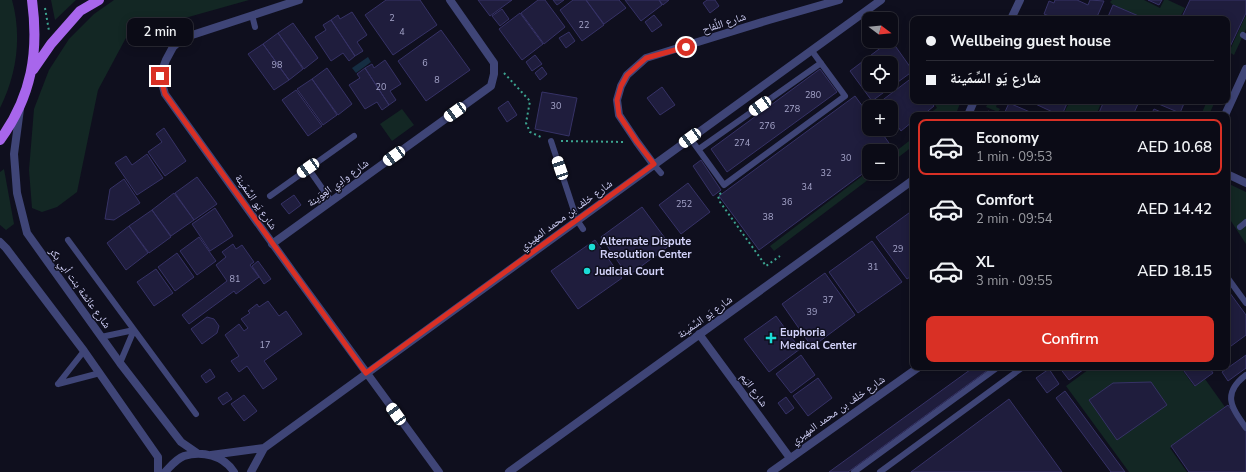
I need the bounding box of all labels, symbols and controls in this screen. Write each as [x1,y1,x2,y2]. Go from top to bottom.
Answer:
street label: شارع اللِّفاح [700,9,748,37]
house number: 2 [389,12,395,24]
north arrow [862,12,898,48]
map controls [862,12,898,180]
callout: 2 min [127,18,193,46]
house number: 22 [579,19,589,31]
text: 2 min [143,23,177,41]
house number: 4 [399,26,405,38]
text: Wellbeing guest house [950,31,1111,51]
route start [677,38,695,56]
button: locate [862,56,898,92]
house number: 6 [422,57,428,69]
house number: 98 [272,59,282,71]
route end [151,67,169,85]
text: شارع يَو السِّمَينة [950,68,1041,88]
house number: 8 [434,74,440,86]
house number: 20 [376,81,386,93]
house number: 280 [805,89,821,101]
car [747,94,773,118]
car [442,100,468,124]
house number: 30 [551,100,561,112]
button: + [862,100,898,136]
house number: 278 [784,103,800,115]
house number: 276 [759,120,775,132]
car [677,126,703,150]
text: Economy [976,128,1039,148]
icon: car [928,129,964,165]
house number: 274 [734,137,751,149]
text: AED 10.68 [1137,137,1212,157]
car [381,144,407,168]
button: − [862,144,898,180]
text: 1 min · 09:53 [976,148,1052,166]
house number: 30 [841,152,851,164]
car [550,155,570,181]
car [295,156,321,180]
street label: شارع وادِي العِوَينة [304,156,372,211]
house number: 32 [821,167,831,179]
street label: شارع يَو السِّمَينة [231,171,281,233]
street label: شارع خلف بن محمد المهيري [517,176,616,254]
house number: 34 [802,181,813,193]
text: Comfort [976,190,1033,210]
icon: car [928,191,964,227]
house number: 36 [782,196,792,208]
house number: 252 [676,198,692,210]
text: AED 14.42 [1137,199,1212,219]
text: 2 min · 09:54 [976,210,1052,228]
house number: 38 [763,211,773,223]
place label: Alternate Dispute Resolution Center [600,234,692,262]
marker: Alternate Dispute Resolution Center [587,242,597,252]
house number: 29 [893,243,903,255]
street label: شارع عائشة بنت أبي بكر [44,244,115,332]
text: XL [976,252,995,272]
icon: car [928,253,964,289]
house number: 31 [868,261,878,273]
text: AED 18.15 [1137,261,1212,281]
place label: Judicial Court [594,264,665,279]
marker: Judicial Court [582,266,592,276]
text: 3 min · 09:55 [976,272,1052,290]
house number: 81 [230,273,240,285]
street label: شارع يَو السِّمَينة [675,292,735,342]
house number: 37 [823,294,833,306]
house number: 39 [807,306,817,318]
button: Confirm [926,316,1214,362]
place label: Euphoria Medical Center [780,325,857,353]
marker: Euphoria Medical Center [765,332,777,344]
house number: 17 [260,339,270,351]
street label: شارع اليَم [737,370,771,410]
street label: شارع خلف بن محمد المهيري [788,372,888,449]
car [384,401,408,427]

